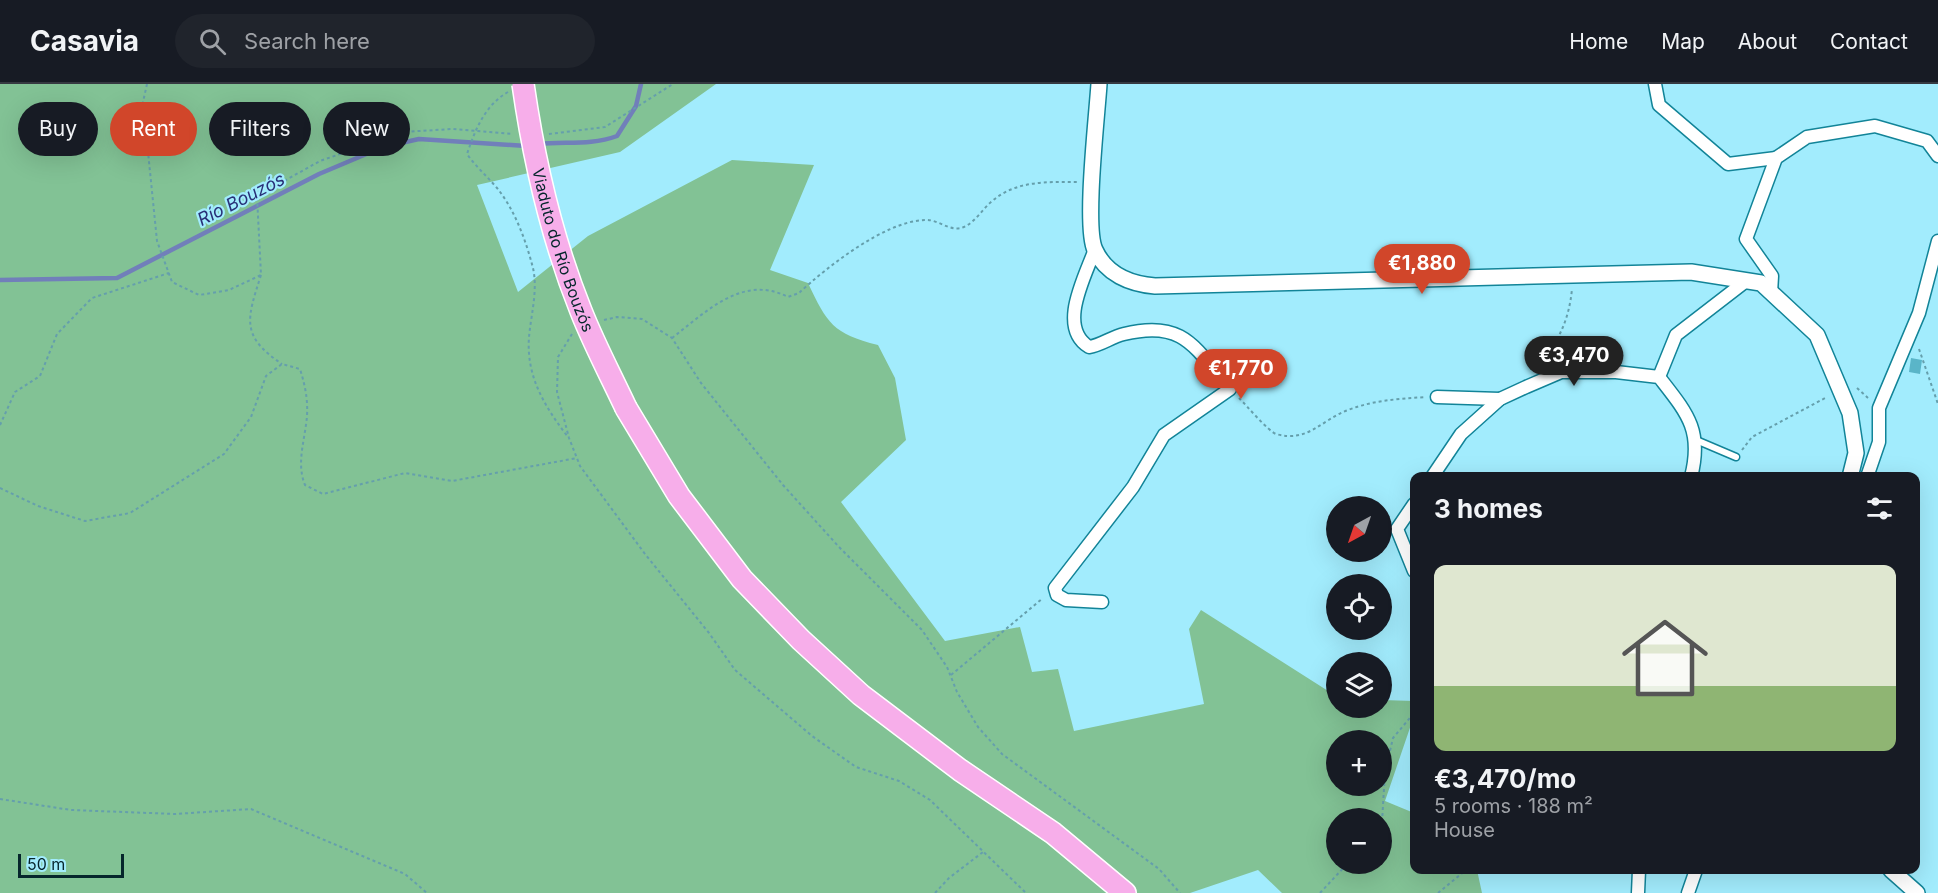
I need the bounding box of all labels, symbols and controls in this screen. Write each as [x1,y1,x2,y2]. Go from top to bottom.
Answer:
search box [175,14,595,68]
text: Casavia [30,24,139,58]
icon: search [196,25,229,58]
text: Search here [244,28,370,54]
text: Home [1569,29,1628,54]
text: Map [1661,29,1705,54]
text: About [1738,29,1797,54]
text: Contact [1830,29,1908,54]
chip: Buy [18,102,98,156]
chip: Rent [110,102,197,156]
chip: Filters [209,102,311,156]
chip: New [323,102,410,156]
street label: Viaduto do Río Bouzós [528,166,598,335]
water label: Río Bouzós [194,168,288,230]
pin: €1,880 [1373,244,1471,295]
text: €1,880 [1388,251,1456,275]
pin: €3,470 [1525,336,1623,387]
text: €3,470 [1538,343,1610,367]
pin: €1,770 [1192,349,1290,400]
text: €1,770 [1208,356,1274,380]
icon: filters [1863,492,1896,525]
text: 3 homes [1434,493,1543,524]
north arrow [1326,496,1392,562]
map controls [1326,496,1392,874]
button: locate [1326,574,1392,640]
icon: home [1611,604,1719,712]
button: layers [1326,652,1392,718]
button: + [1326,730,1392,796]
text: €3,470/mo [1434,763,1576,794]
text: 5 rooms · 188 m² [1434,794,1593,818]
button: − [1326,808,1392,874]
text: House [1434,818,1495,842]
scale bar [18,851,124,878]
text: 50 m [27,854,65,874]

